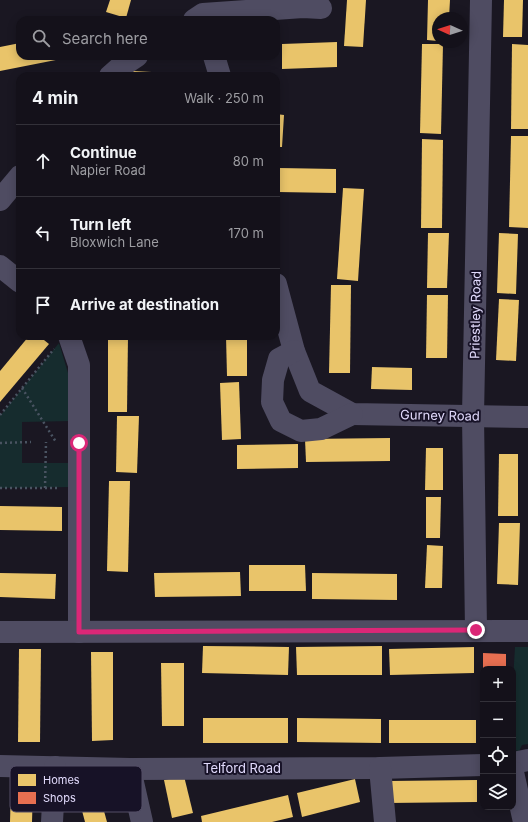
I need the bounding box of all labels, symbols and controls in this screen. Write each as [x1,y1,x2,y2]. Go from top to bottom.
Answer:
north arrow [432,12,468,48]
search box [16,16,280,60]
icon: search [30,27,52,49]
text: Search here [62,29,148,48]
text: 4 min [32,88,78,108]
text: Walk · 250 m [184,90,264,106]
text: Continue [70,143,137,162]
icon: ahead [32,150,54,172]
text: 80 m [233,153,264,169]
text: Napier Road [70,162,146,178]
text: Turn left [70,215,131,234]
icon: left [32,222,54,244]
text: 170 m [228,225,264,241]
text: Bloxwich Lane [70,234,159,250]
street label: Priestley Road [466,271,484,359]
icon: arrive [32,294,54,316]
text: Arrive at destination [70,295,219,314]
street label: Gurney Road [400,406,480,424]
route start [70,434,88,452]
route end [467,621,485,639]
map controls [480,666,516,810]
button: + [480,666,516,702]
button: − [480,702,516,738]
button: locate [480,738,516,774]
street label: Telford Road [203,760,281,776]
legend [10,766,142,812]
text: Homes [43,773,80,787]
button: layers [480,774,516,810]
text: Shops [43,791,76,805]

